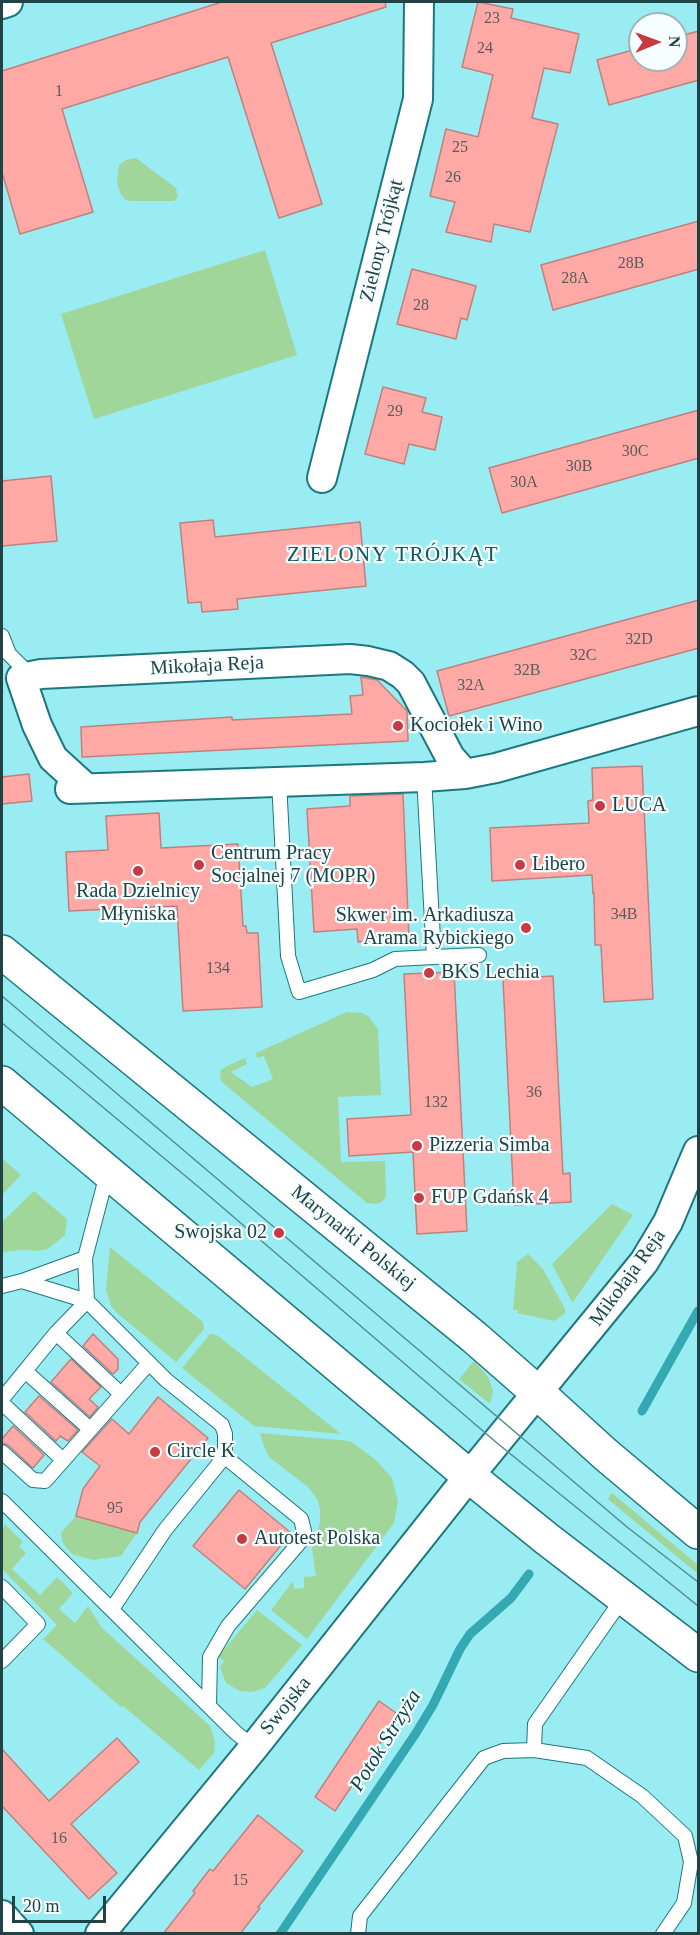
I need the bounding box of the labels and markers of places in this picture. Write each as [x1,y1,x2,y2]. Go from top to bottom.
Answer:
place label: Kociołek i Wino [410,714,542,738]
marker: Kociołek i Wino [391,719,405,733]
place label: LUCA [612,794,666,818]
marker: LUCA [593,799,607,813]
place label: Centrum Pracy Socjalnej 7 (MOPR) [211,842,375,889]
place label: Libero [532,853,585,877]
marker: Centrum Pracy Socjalnej 7 (MOPR) [192,858,206,872]
marker: Libero [513,858,527,872]
marker: Rada Dzielnicy Młyniska [131,864,145,878]
place label: Rada Dzielnicy Młyniska [76,880,200,927]
place label: Skwer im. Arkadiusza Arama Rybickiego [336,904,514,951]
marker: Skwer im. Arkadiusza Arama Rybickiego [519,921,533,935]
place label: BKS Lechia [441,961,539,985]
marker: BKS Lechia [422,966,436,980]
place label: Pizzeria Simba [429,1134,550,1158]
marker: Pizzeria Simba [410,1139,424,1153]
place label: FUP Gdańsk 4 [431,1186,549,1210]
marker: FUP Gdańsk 4 [412,1191,426,1205]
place label: Swojska 02 [174,1221,267,1245]
marker: Swojska 02 [272,1226,286,1240]
place label: Circle K [167,1440,235,1464]
marker: Circle K [148,1445,162,1459]
place label: Autotest Polska [254,1527,380,1551]
marker: Autotest Polska [235,1532,249,1546]

